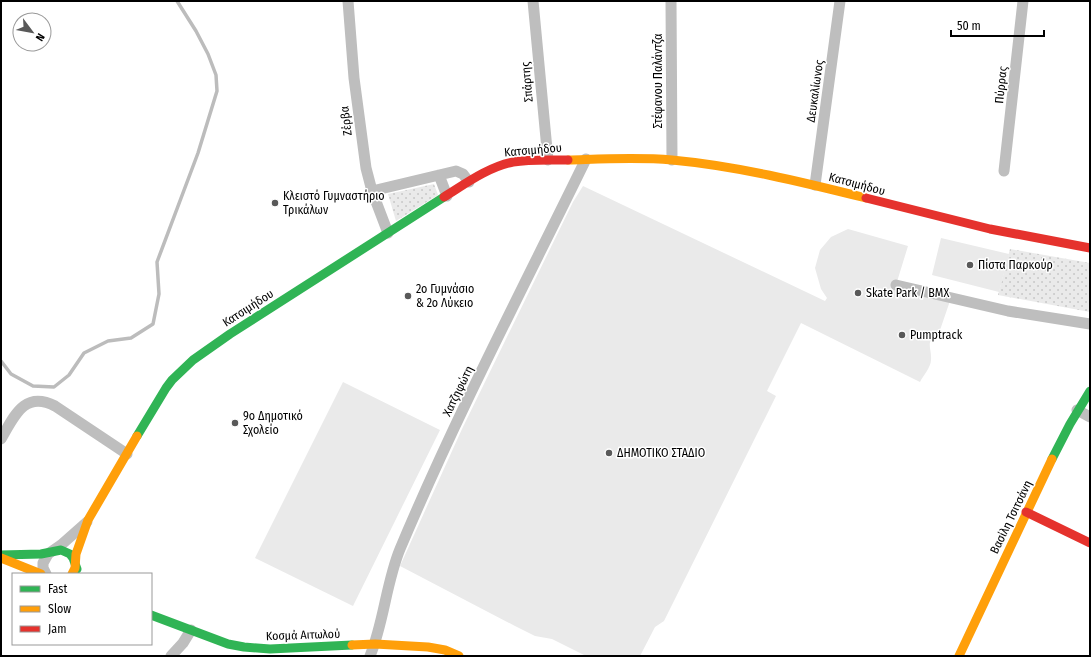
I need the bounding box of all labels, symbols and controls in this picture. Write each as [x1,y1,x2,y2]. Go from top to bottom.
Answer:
north arrow [12,12,52,52]
scale bar [951,12,1044,38]
text: 50 m [957,19,981,33]
text: N [33,31,47,43]
street label: Στέφανου Παλάντζα [651,34,665,128]
street label: Δευκαλίωνος [804,59,826,123]
street label: Σπάρτης [518,61,536,103]
street label: Πύρρας [992,66,1010,104]
street label: Ζέρβα [337,105,355,137]
street label: Κατσιμήδου [504,141,562,159]
street label: Κατσιμήδου [827,170,887,198]
place label: Κλειστό Γυμναστήριο Τρικάλων [283,189,385,217]
marker: Κλειστό Γυμναστήριο Τρικάλων [270,198,280,208]
place label: Πίστα Παρκούρ [978,258,1053,272]
marker: Πίστα Παρκούρ [965,260,975,270]
place label: 2ο Γυμνάσιο & 2ο Λύκειο [416,282,474,310]
street label: Κατσιμήδου [220,286,276,330]
place label: Skate Park / BMX [866,286,949,300]
marker: Skate Park / BMX [853,288,863,298]
marker: 2ο Γυμνάσιο & 2ο Λύκειο [403,291,413,301]
place label: Pumptrack [910,328,963,342]
marker: Pumptrack [897,330,907,340]
street label: Χατζηφώτη [440,363,476,419]
place label: 9ο Δημοτικό Σχολείο [243,409,303,437]
marker: 9ο Δημοτικό Σχολείο [230,418,240,428]
place label: ΔΗΜΟΤΙΚΟ ΣΤΑΔΙΟ [617,446,705,460]
marker: ΔΗΜΟΤΙΚΟ ΣΤΑΔΙΟ [604,448,614,458]
street label: Βασίλη Τσιτσάνη [987,478,1035,556]
legend [12,573,152,645]
text: Fast [48,582,67,596]
text: Slow [48,602,71,616]
text: Jam [48,622,66,636]
street label: Κοσμά Αιτωλού [266,627,340,643]

